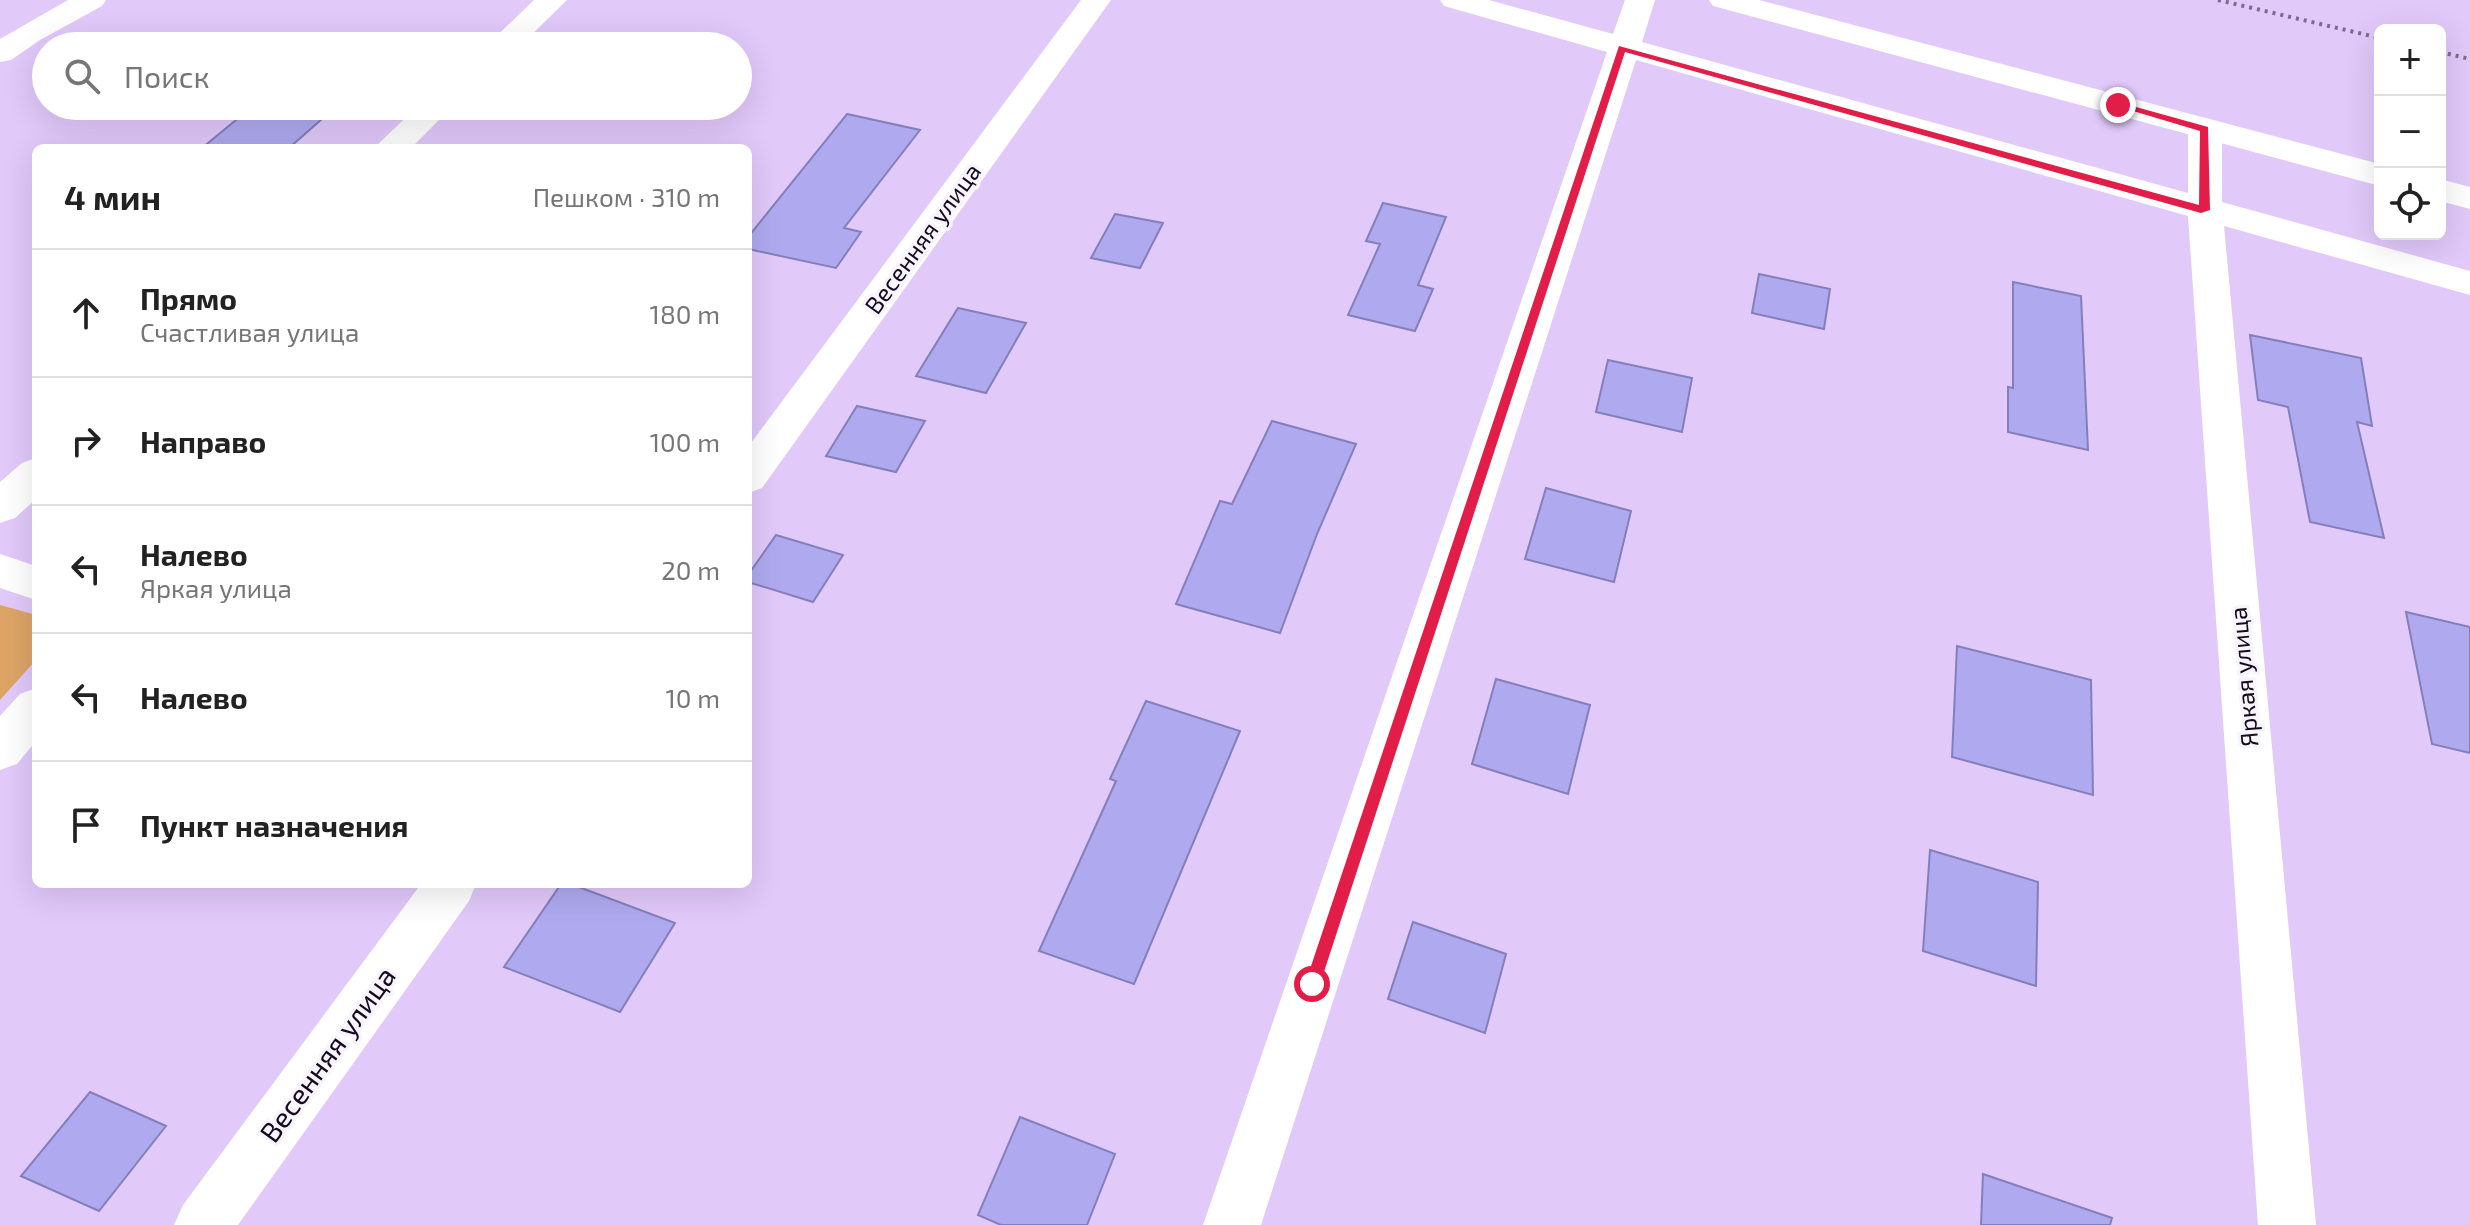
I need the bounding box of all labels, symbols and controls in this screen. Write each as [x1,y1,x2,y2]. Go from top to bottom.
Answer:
map controls [2374,24,2446,240]
button: + [2374,24,2446,96]
search box [32,32,752,120]
icon: search [60,54,104,98]
text: Поиск [124,58,210,94]
route end [2100,87,2136,123]
button: − [2374,96,2446,168]
street label: Весенняя улица [858,157,987,319]
button: locate [2374,168,2446,240]
text: 4 мин [64,176,161,217]
text: Пешком · 310 m [533,181,720,212]
text: Прямо [140,280,237,316]
icon: ahead [64,291,108,335]
text: 180 m [650,298,720,329]
text: Счастливая улица [140,316,359,347]
icon: right [64,419,108,463]
text: Направо [140,423,266,459]
text: 100 m [650,426,720,457]
text: Налево [140,536,248,572]
icon: left [64,547,108,591]
text: 20 m [661,554,720,585]
text: Яркая улица [140,572,292,603]
street label: Яркая улица [2222,606,2265,748]
icon: left [64,675,108,719]
text: Налево [140,679,248,715]
text: 10 m [665,682,720,713]
icon: arrive [64,803,108,847]
text: Пункт назначения [140,807,408,843]
street label: Весенняя улица [252,960,402,1148]
route start [1294,966,1330,1002]

